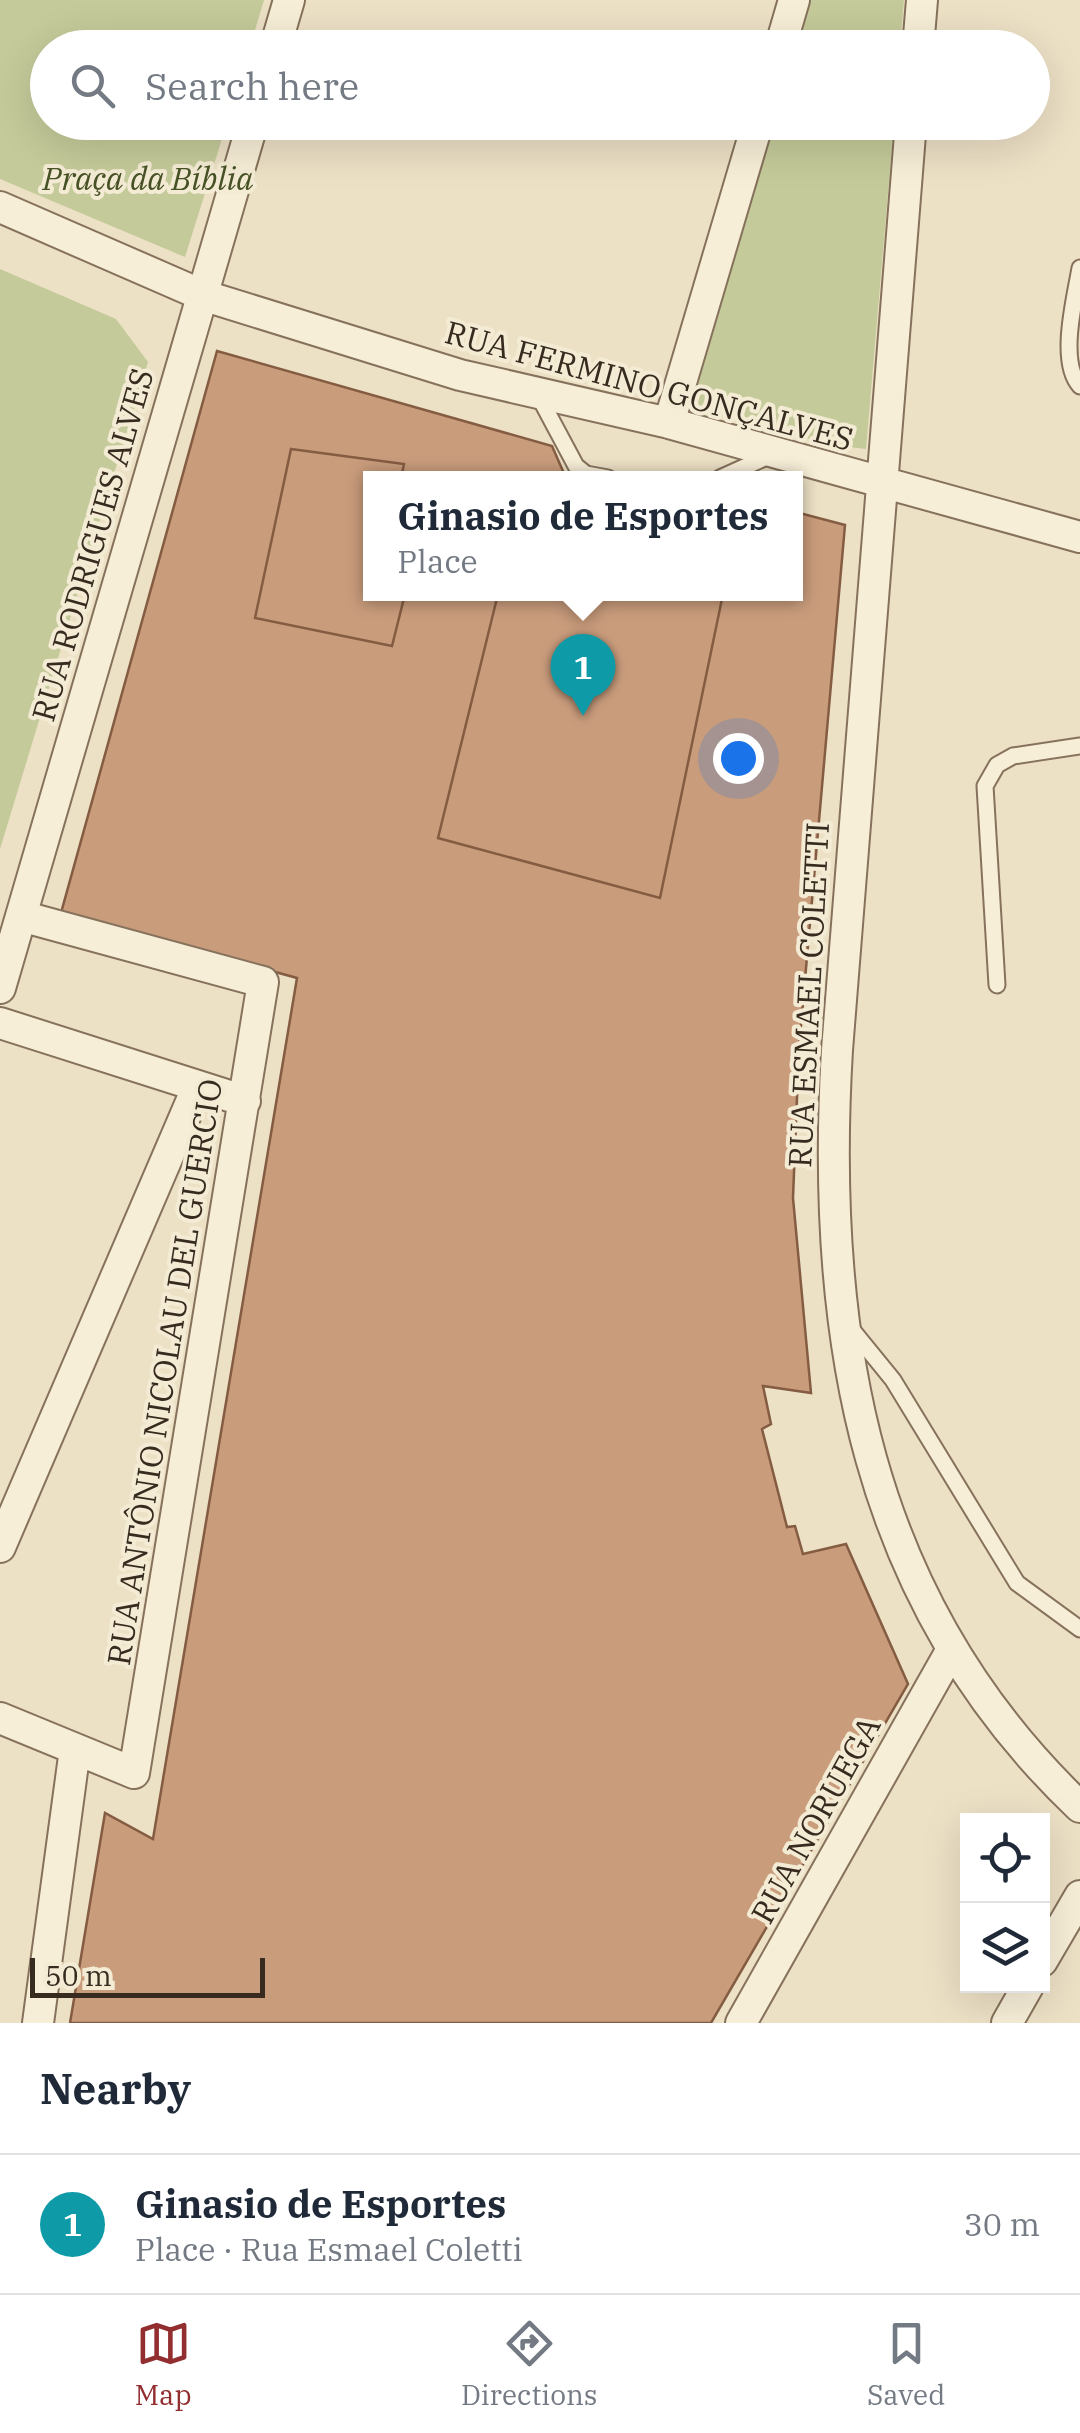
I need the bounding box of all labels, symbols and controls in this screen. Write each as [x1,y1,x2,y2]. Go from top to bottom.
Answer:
search box [30,30,1050,140]
icon: search [65,58,120,113]
text: Search here [145,61,359,110]
park label: Praça da Bíblia [42,157,254,199]
street label: RUA FERMINO GONÇALVES [441,310,858,460]
street label: RUA RODRIGUES ALVES [22,363,163,726]
popup [363,471,803,601]
text: Ginasio de Esportes [397,491,769,540]
text: Place [397,540,478,582]
pin: 1 [550,634,616,716]
your location [713,733,764,784]
street label: RUA ESMAEL COLETTI [778,821,838,1169]
street label: RUA ANTÔNIO NICOLAU DEL GUERCIO [97,1076,231,1668]
street label: RUA NORUEGA [741,1708,889,1931]
map controls [960,1813,1050,1993]
button: locate [960,1813,1050,1903]
button: layers [960,1903,1050,1993]
scale bar [30,1953,265,1998]
text: 50 m [45,1957,112,1994]
text: Nearby [40,2061,191,2116]
text: Ginasio de Esportes [135,2179,506,2228]
text: 1 [63,2203,82,2245]
text: 30 m [964,2203,1040,2245]
text: Place · Rua Esmael Coletti [135,2228,523,2270]
tab: Map [135,2316,192,2413]
tab: Directions [461,2316,598,2413]
tab: Saved [867,2316,945,2413]

